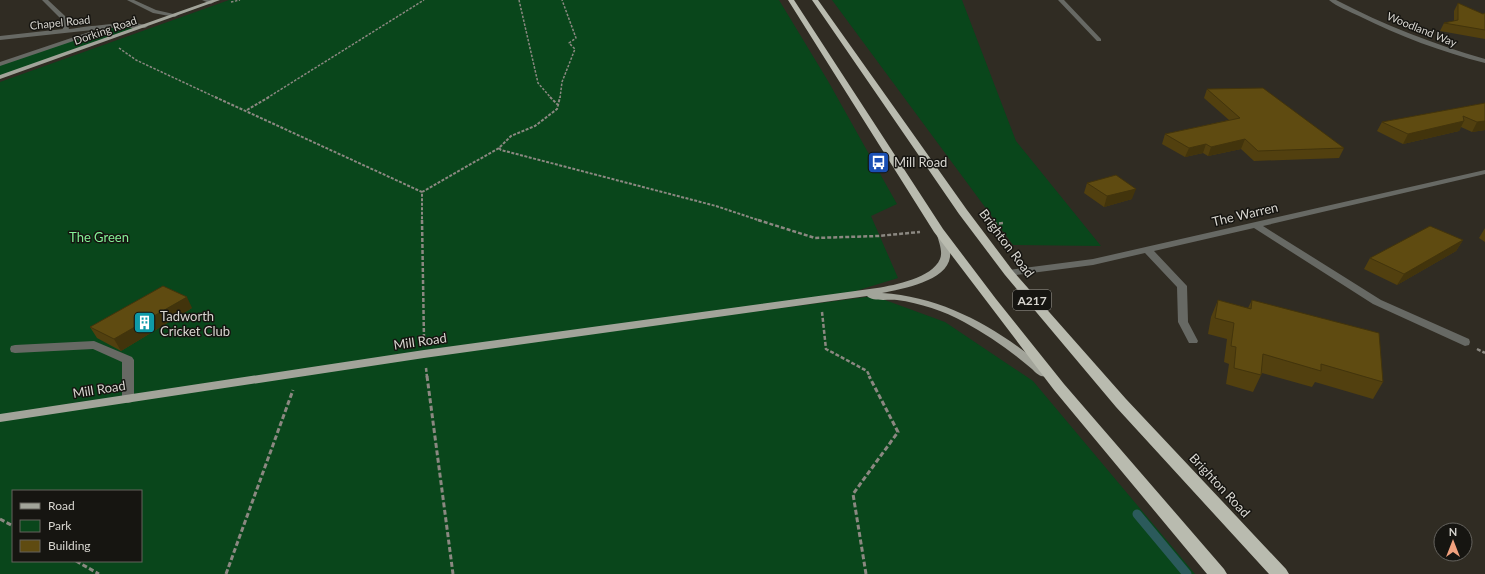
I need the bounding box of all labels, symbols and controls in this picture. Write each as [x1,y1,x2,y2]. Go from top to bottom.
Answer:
street label: Woodland Way [1385,9,1459,49]
street label: Chapel Road [29,12,91,32]
street label: Dorking Road [72,13,138,47]
bus stop icon: Mill Road [865,149,891,175]
place label: Mill Road [894,154,947,170]
street label: The Warren [1210,199,1280,229]
street label: Brighton Road [976,206,1038,280]
park label: The Green [69,229,129,245]
road number: A217 [1013,290,1051,310]
place label: Tadworth Cricket Club [160,308,230,339]
building icon: Tadworth Cricket Club [132,310,158,336]
street label: Mill Road [392,329,448,353]
street label: Mill Road [71,377,127,401]
street label: Brighton Road [1186,450,1254,520]
legend [12,490,142,562]
text: Road [48,498,75,513]
text: Park [48,518,72,533]
north arrow [1433,522,1473,562]
text: N [1449,525,1457,538]
text: Building [48,538,91,553]

